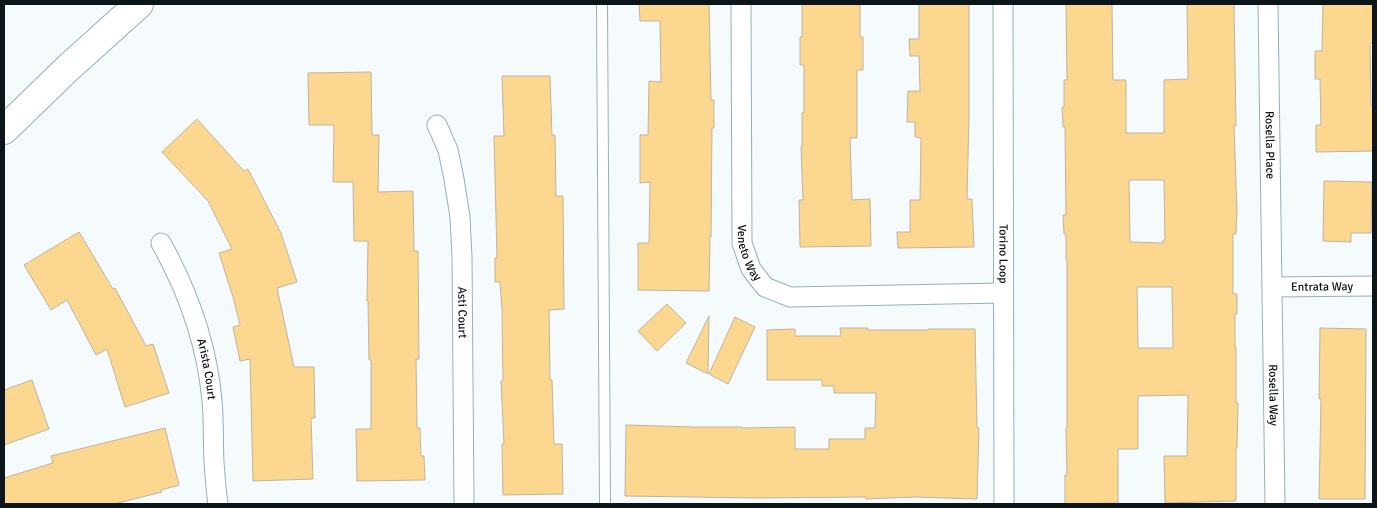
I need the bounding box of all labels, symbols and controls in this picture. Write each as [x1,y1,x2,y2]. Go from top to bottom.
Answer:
street label: Rosella Place [1261,111,1277,179]
street label: Veneto Way [734,224,765,285]
street label: Torino Loop [995,224,1011,284]
street label: Entrata Way [1291,279,1354,295]
street label: Asti Court [454,287,470,338]
street label: Arista Court [193,337,219,401]
street label: Rosella Way [1265,364,1281,426]

